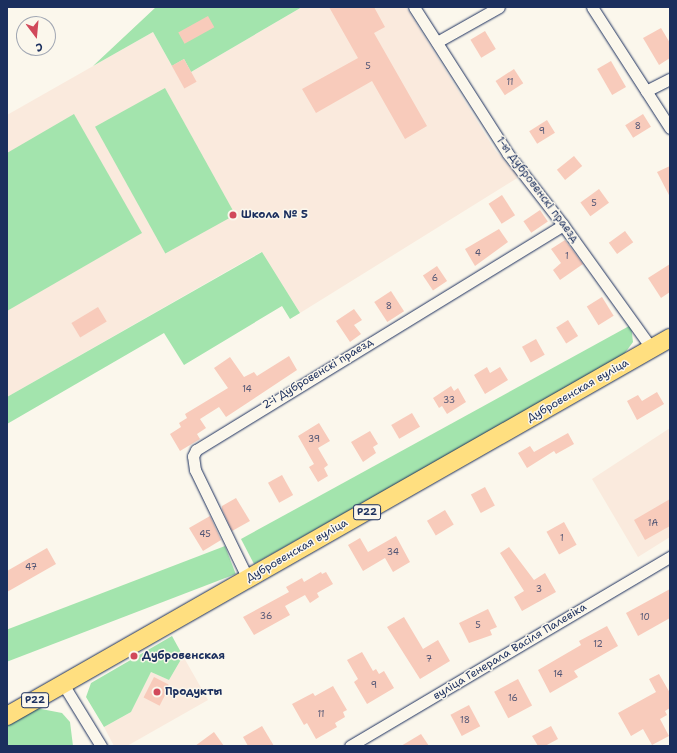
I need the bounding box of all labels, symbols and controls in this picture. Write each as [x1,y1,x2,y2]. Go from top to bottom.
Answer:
north arrow [16,16,56,56]
text: С [34,39,44,55]
house number: 5 [365,61,371,71]
house number: 11 [506,77,514,87]
house number: 8 [635,121,641,131]
house number: 9 [539,126,545,136]
street label: 1-ы Дубровенскі праезд [493,135,581,245]
house number: 5 [591,198,597,208]
place label: Школа № 5 [241,208,308,222]
marker: Школа № 5 [228,210,238,220]
house number: 4 [475,248,481,258]
house number: 1 [565,251,569,261]
house number: 6 [432,273,438,283]
house number: 8 [386,301,392,311]
street label: 2-і Дубровенскі праезд [260,336,376,412]
street label: Дубровенская вуліца [525,356,631,426]
house number: 14 [242,384,252,394]
house number: 33 [443,395,455,405]
house number: 39 [308,434,320,444]
road number: Р22 [353,504,381,520]
street label: Дубровенская вуліца [244,516,350,586]
house number: 1А [648,518,658,528]
house number: 45 [199,529,211,539]
house number: 1 [560,533,564,543]
house number: 34 [387,547,399,557]
house number: 47 [25,562,37,572]
house number: 3 [536,584,542,594]
street label: вуліца Генерала Васіля Палевіка [431,601,589,703]
house number: 36 [260,611,272,621]
house number: 10 [640,612,650,622]
house number: 5 [475,620,481,630]
house number: 12 [593,639,603,649]
place label: Дубровенская [142,649,225,663]
marker: Дубровенская [129,651,139,661]
house number: 7 [426,654,432,664]
house number: 14 [553,669,563,679]
house number: 9 [371,680,377,690]
place label: Продукты [165,685,222,699]
marker: Продукты [152,687,162,697]
road number: Р22 [21,692,49,708]
house number: 16 [508,693,518,703]
house number: 11 [317,709,325,719]
house number: 18 [460,715,470,725]

